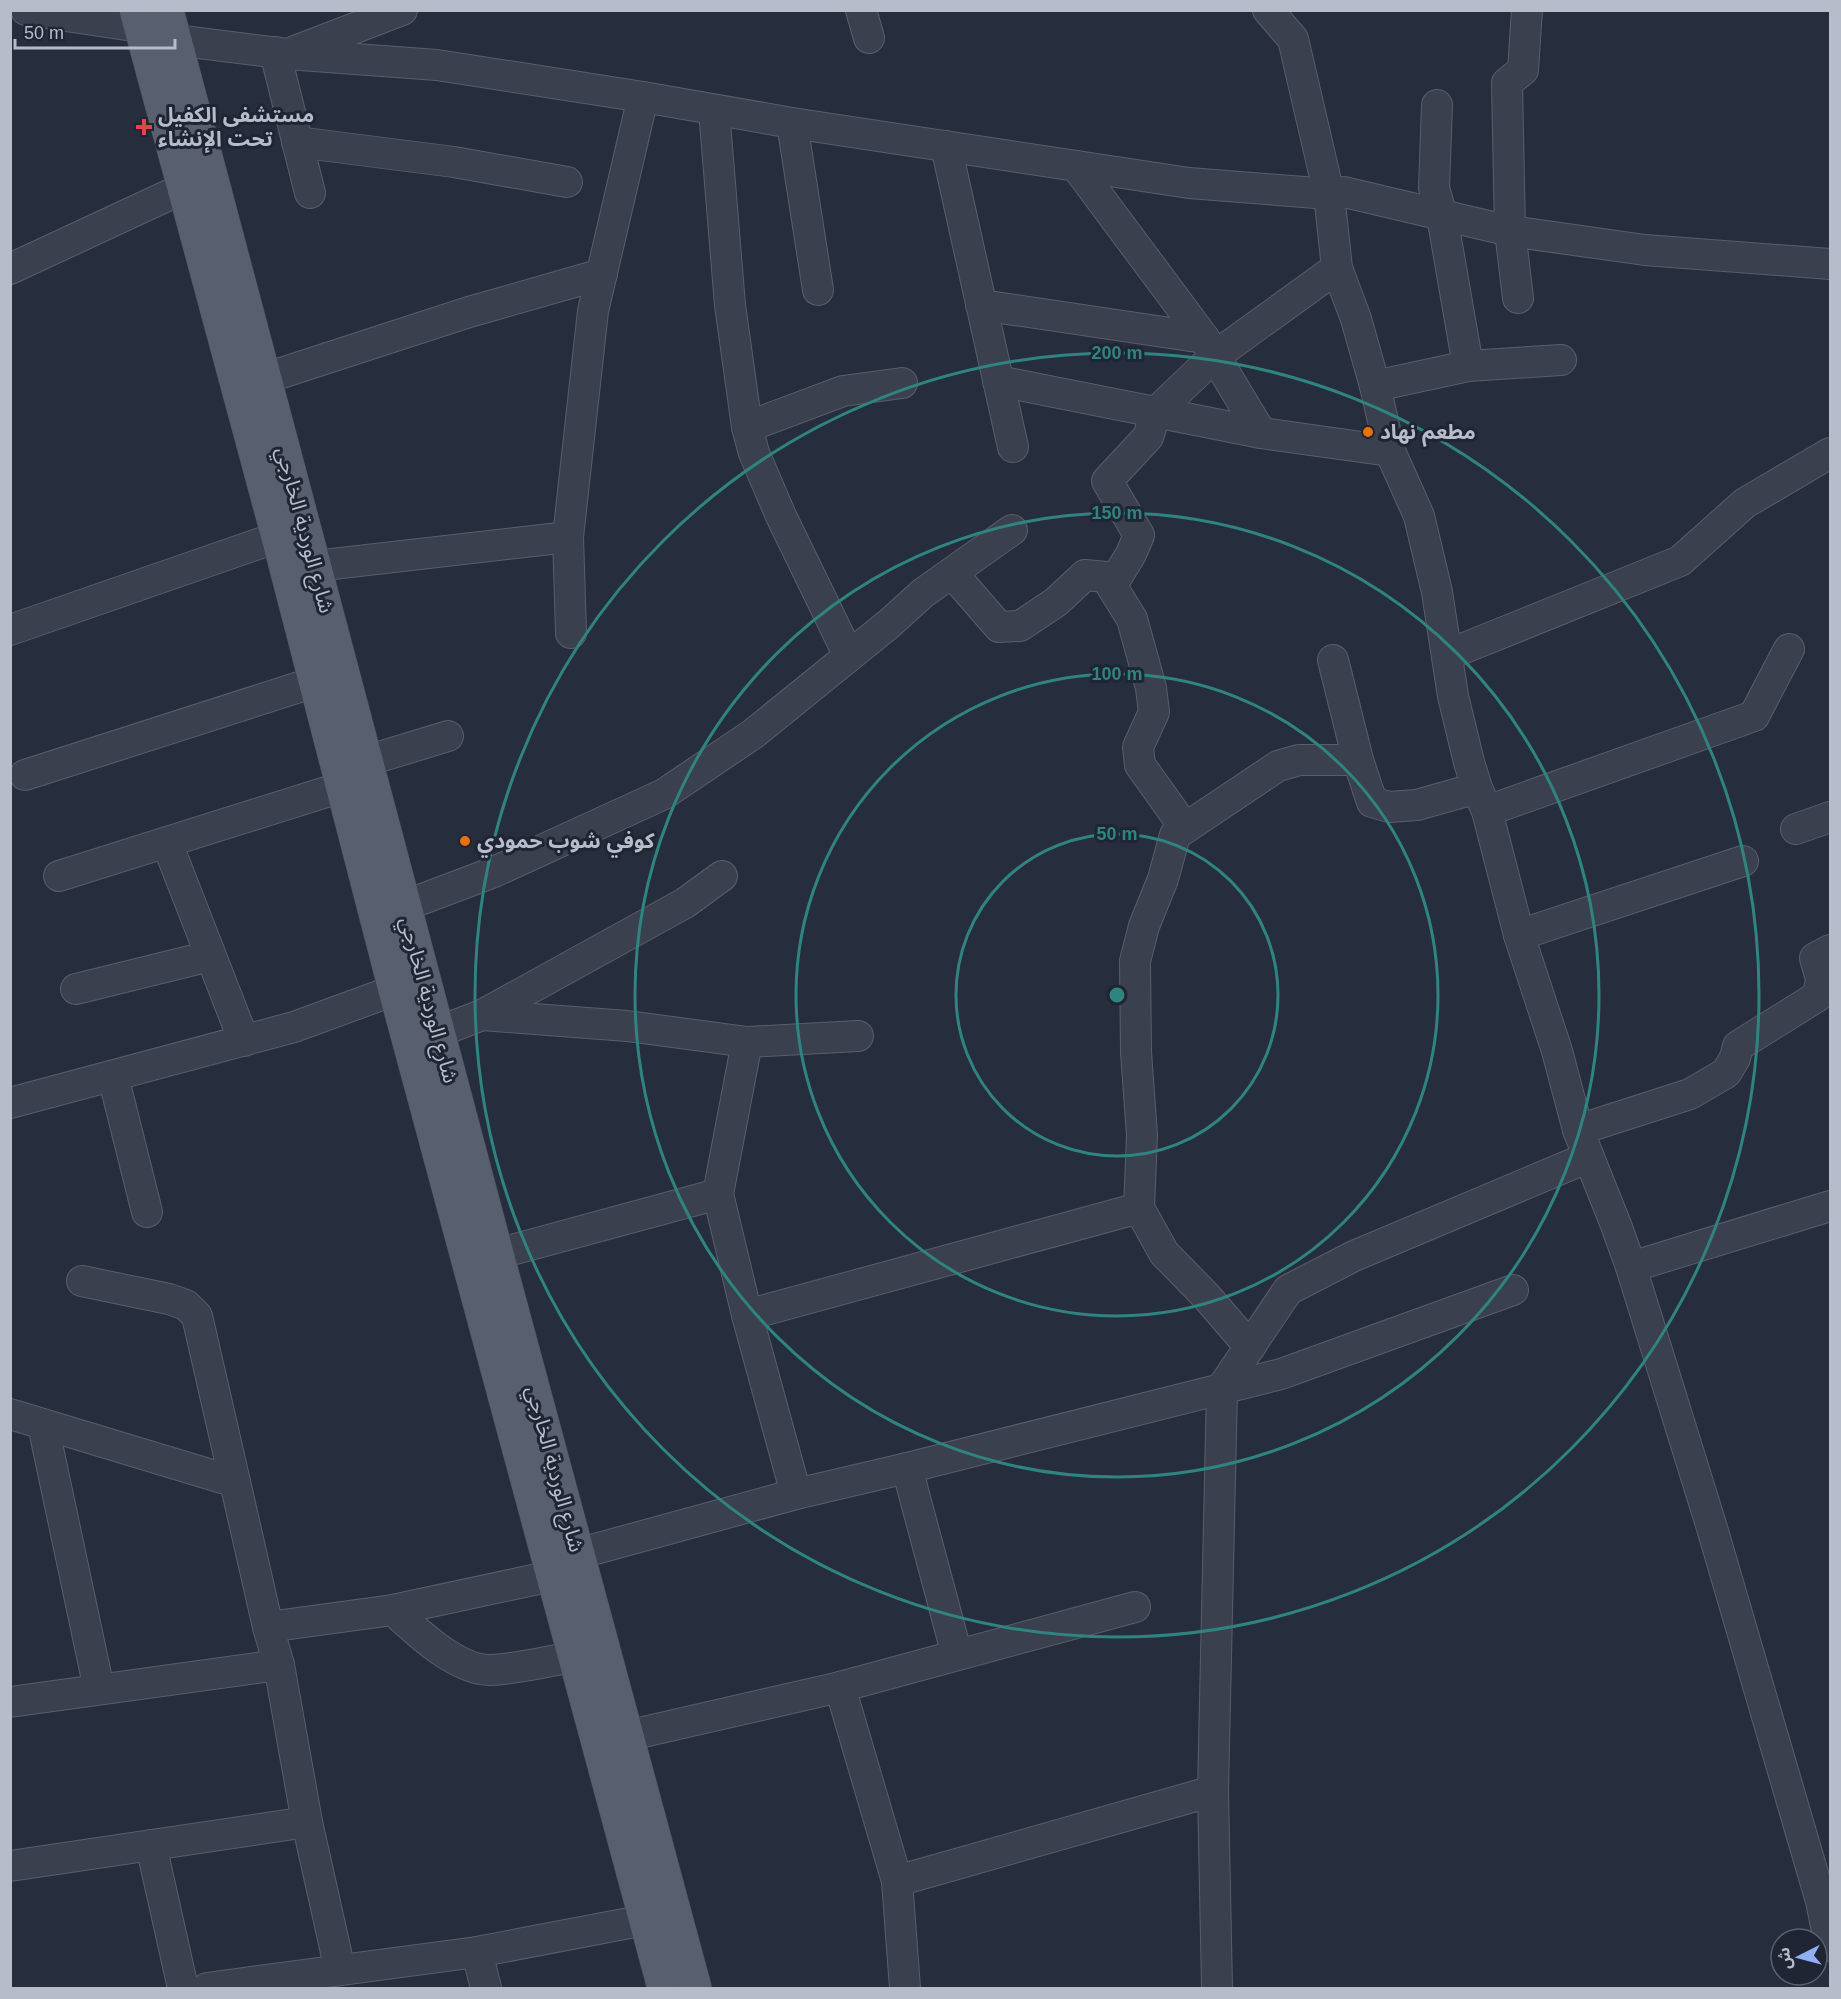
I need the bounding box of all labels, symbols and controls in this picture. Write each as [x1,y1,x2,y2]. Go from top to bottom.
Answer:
scale bar [15,12,176,50]
text: 50 m [24,23,64,43]
place label: مستشفى الكفيل تحت الإنشاء [158,103,314,153]
marker: مستشفى الكفيل تحت الإنشاء [135,118,153,136]
text: 200 m [1091,343,1143,363]
place label: مطعم نهاد [1380,420,1476,447]
marker: مطعم نهاد [1361,425,1375,439]
street label: شارع الوردية الخارجي [268,444,339,617]
text: 150 m [1091,503,1143,523]
text: 100 m [1091,664,1143,684]
text: 50 m [1096,824,1138,844]
place label: كوفي شوب حمودي [477,829,655,858]
marker: كوفي شوب حمودي [458,834,472,848]
street label: شارع الوردية الخارجي [392,914,463,1087]
centre of rings [1107,985,1127,1005]
street label: شارع الوردية الخارجي [518,1383,589,1556]
north arrow [1769,1927,1829,1987]
text: ش [1775,1947,1795,1970]

